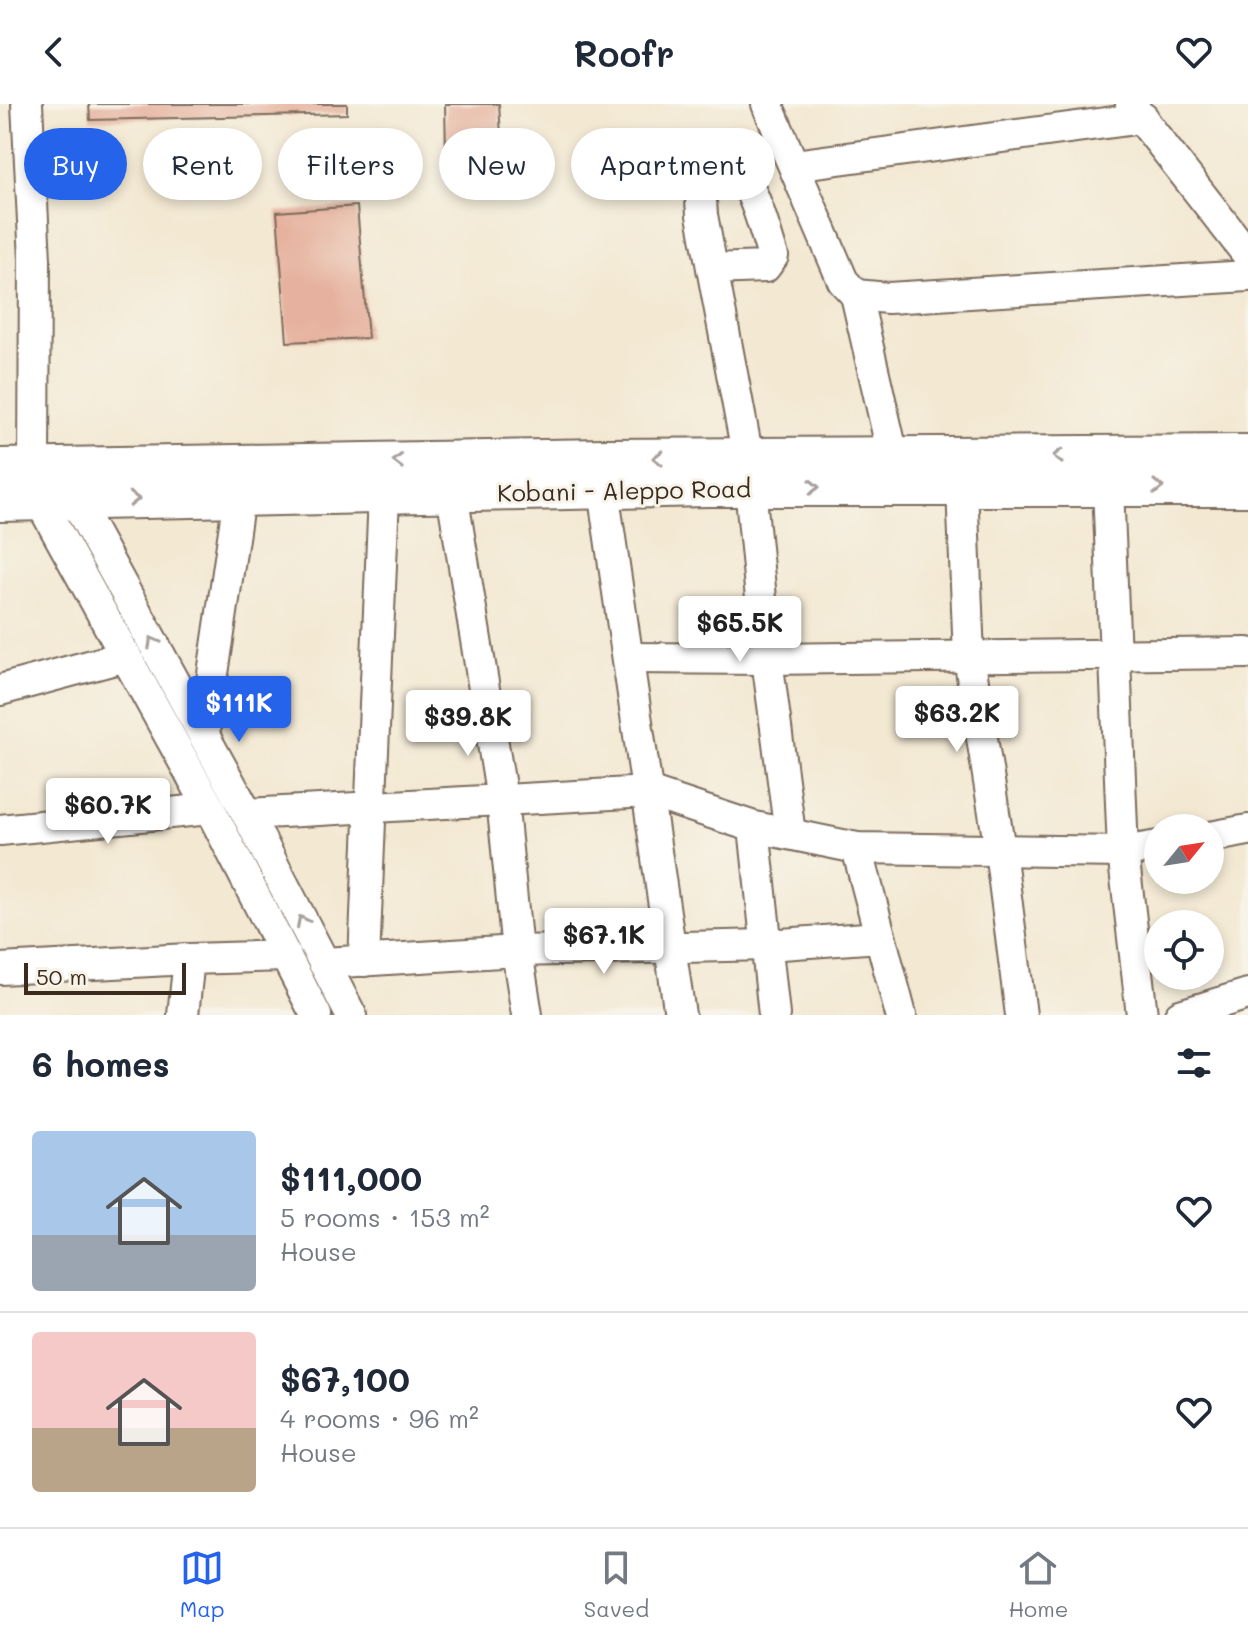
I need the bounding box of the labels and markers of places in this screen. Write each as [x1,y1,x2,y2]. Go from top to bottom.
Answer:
pin: $65.5K [675,596,805,664]
pin: $111K [183,676,295,744]
pin: $63.2K [892,686,1022,754]
pin: $39.8K [403,690,533,758]
pin: $60.7K [43,778,173,846]
pin: $67.1K [539,908,669,976]

